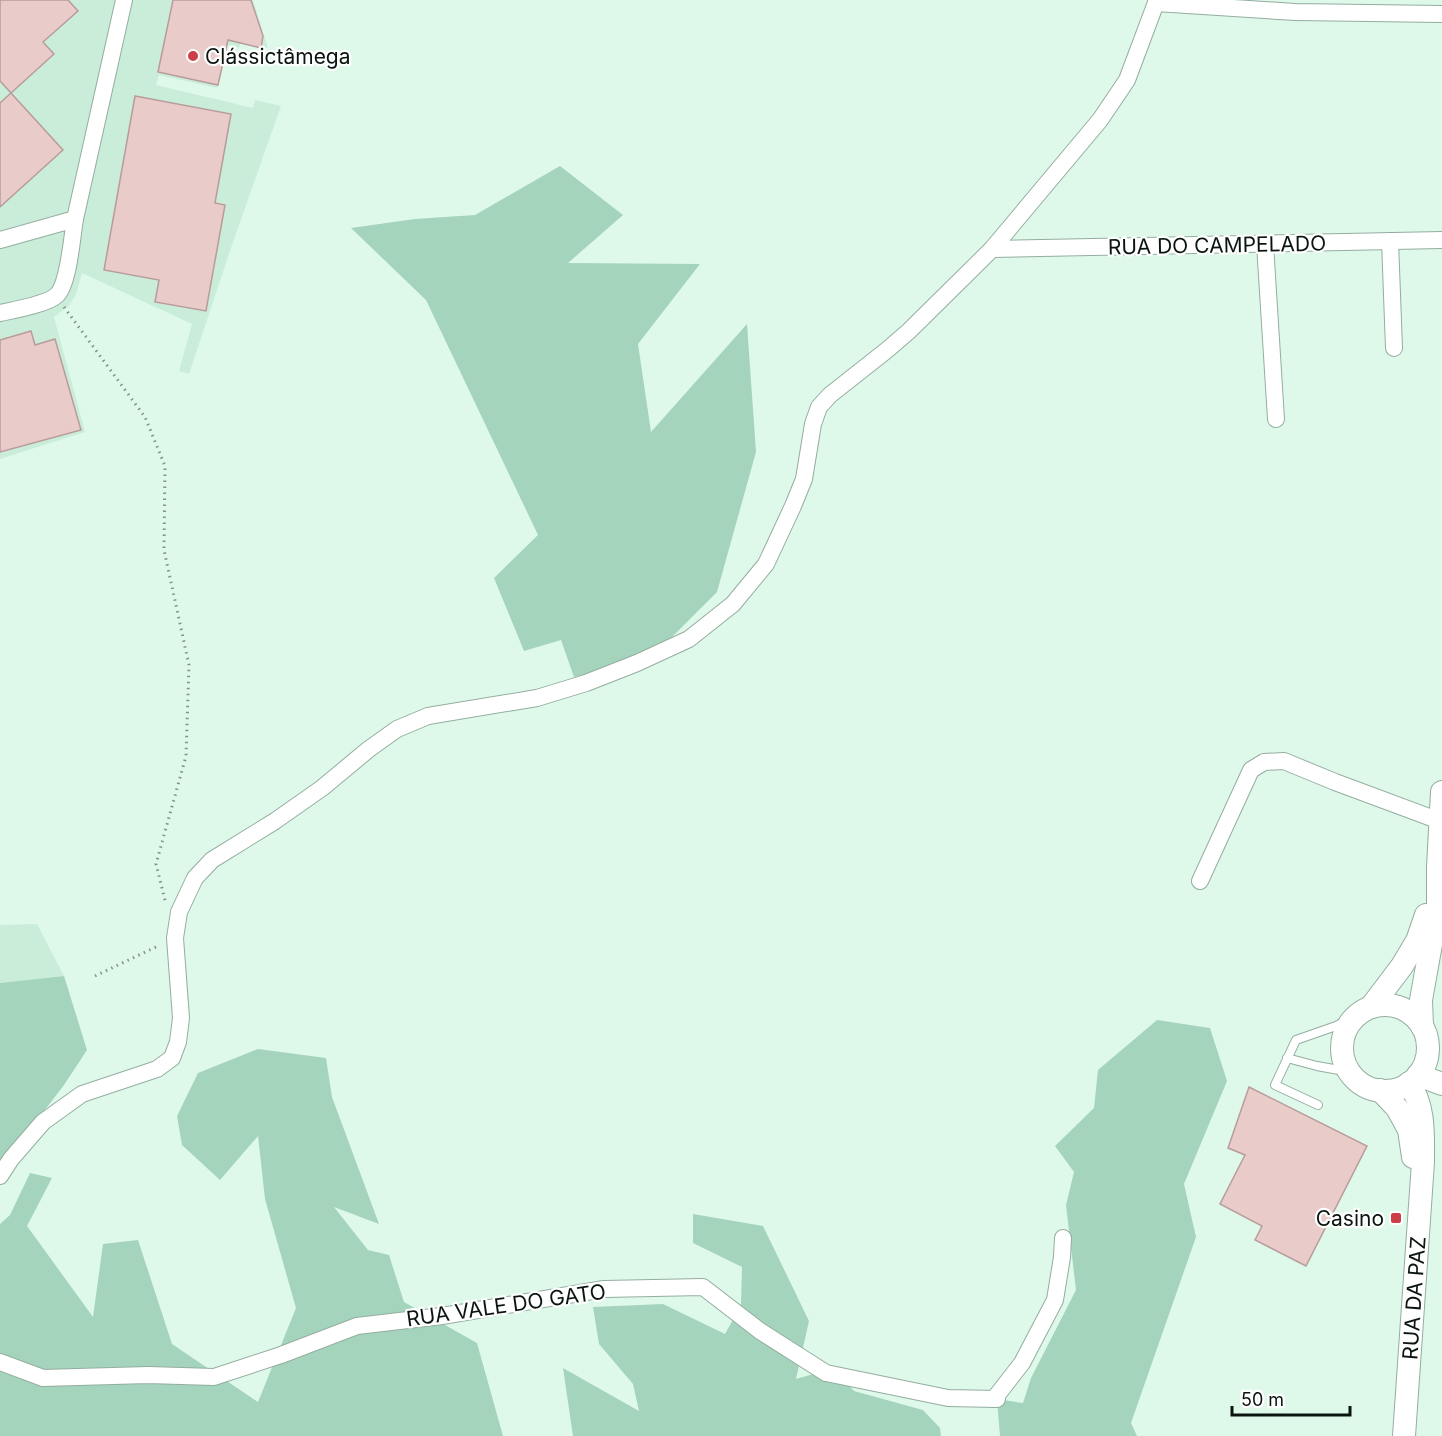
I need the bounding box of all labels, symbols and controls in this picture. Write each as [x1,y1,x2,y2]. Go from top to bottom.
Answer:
place label: Clássictâmega [205,44,351,69]
marker: Clássictâmega [186,49,200,63]
street label: RUA DO CAMPELADO [1108,231,1326,259]
place label: Casino [1316,1206,1384,1231]
marker: Casino [1389,1211,1403,1225]
street label: RUA DA PAZ [1397,1236,1431,1360]
street label: RUA VALE DO GATO [405,1279,607,1331]
scale bar [1232,1379,1350,1417]
text: 50 m [1241,1389,1284,1410]

